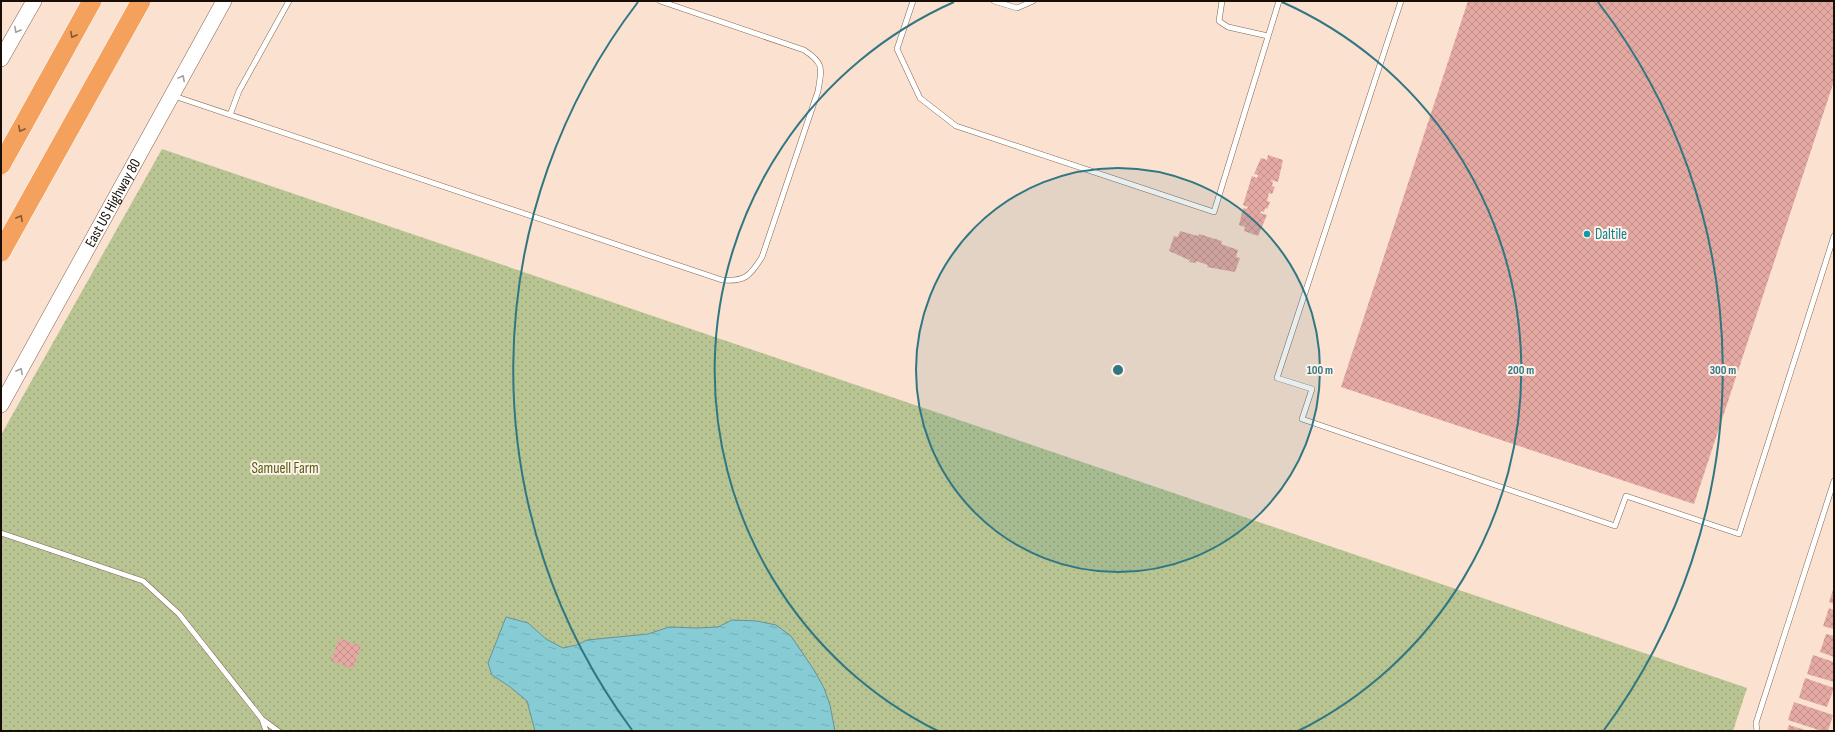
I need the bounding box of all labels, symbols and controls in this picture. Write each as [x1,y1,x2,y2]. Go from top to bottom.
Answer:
one-way arrow [15,26,22,33]
one-way arrow [71,31,78,38]
one-way arrow [178,74,185,82]
one-way arrow [19,124,26,132]
street label: East US Highway 80 [80,155,145,251]
one-way arrow [15,215,23,222]
place label: Daltile [1595,225,1627,244]
marker: Daltile [1582,229,1592,239]
centre of rings [1111,363,1125,377]
text: 100 m [1307,363,1333,378]
text: 200 m [1508,363,1534,378]
text: 300 m [1710,363,1736,378]
one-way arrow [15,368,23,375]
park label: Samuell Farm [251,459,319,478]

